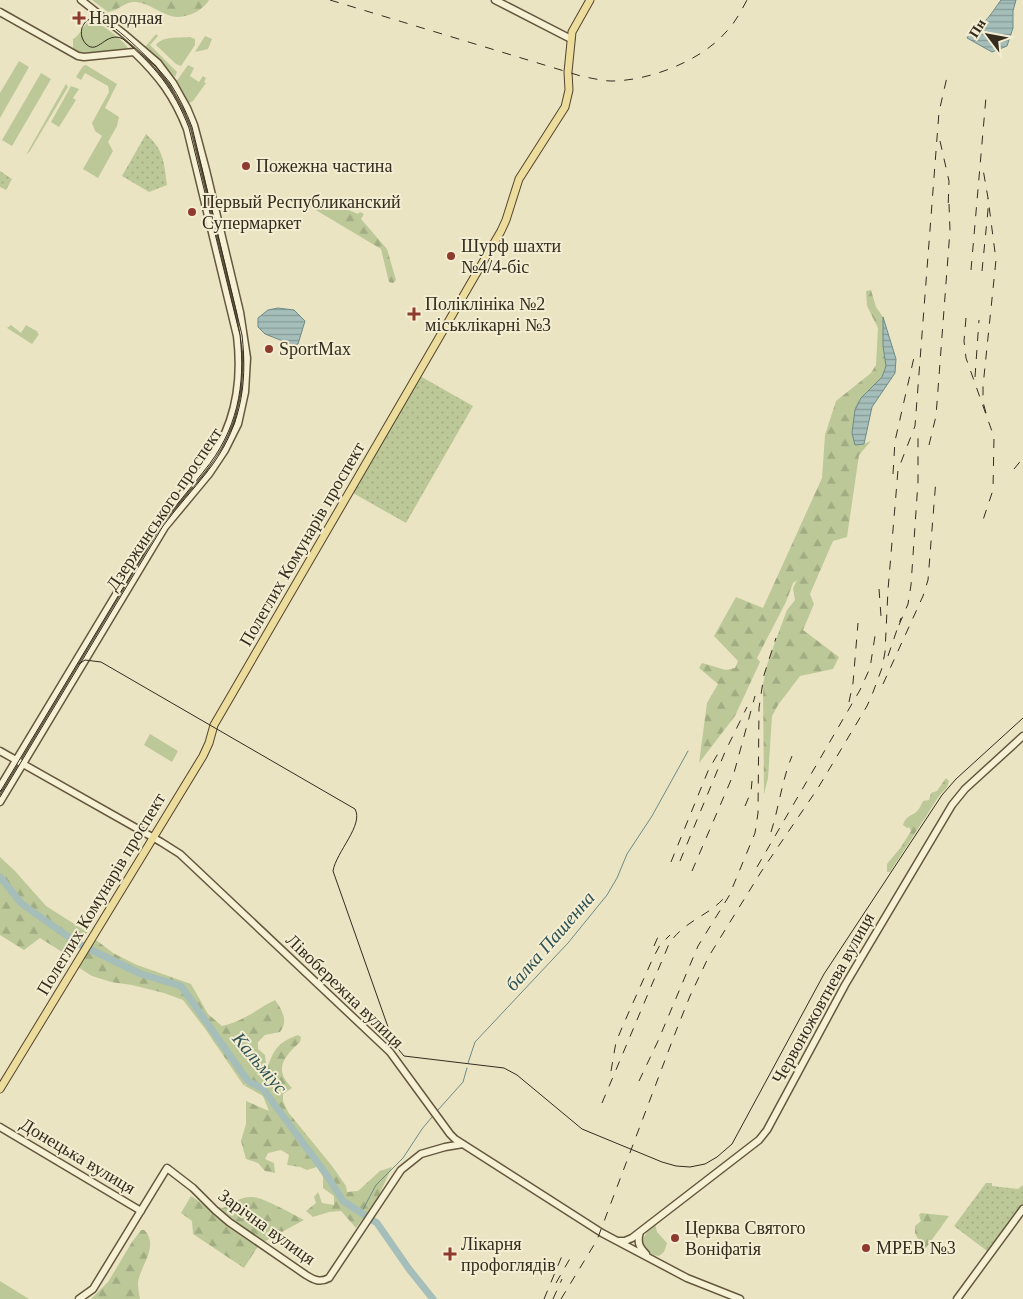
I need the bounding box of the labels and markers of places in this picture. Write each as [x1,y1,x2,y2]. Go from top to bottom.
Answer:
place label: Народная [89,8,163,28]
marker: Народная [73,12,85,24]
place label: Пожежна частина [256,156,392,176]
marker: Пожежна частина [240,160,252,172]
place label: Первый Республиканский Супермаркет [202,192,401,233]
marker: Первый Республиканский Супермаркет [186,206,198,218]
place label: Шурф шахти №4/4-біс [461,236,562,277]
marker: Шурф шахти №4/4-біс [445,250,457,262]
place label: Поліклініка №2 міськлікарні №3 [425,294,551,335]
marker: Поліклініка №2 міськлікарні №3 [407,307,421,321]
place label: SportMax [279,339,351,359]
marker: SportMax [263,343,275,355]
place label: Церква Святого Воніфатія [685,1218,806,1259]
marker: Церква Святого Воніфатія [669,1232,681,1244]
place label: Лікарня профоглядів [461,1234,556,1275]
place label: МРЕВ №3 [876,1238,956,1258]
marker: МРЕВ №3 [860,1242,872,1254]
marker: Лікарня профоглядів [443,1247,457,1261]

